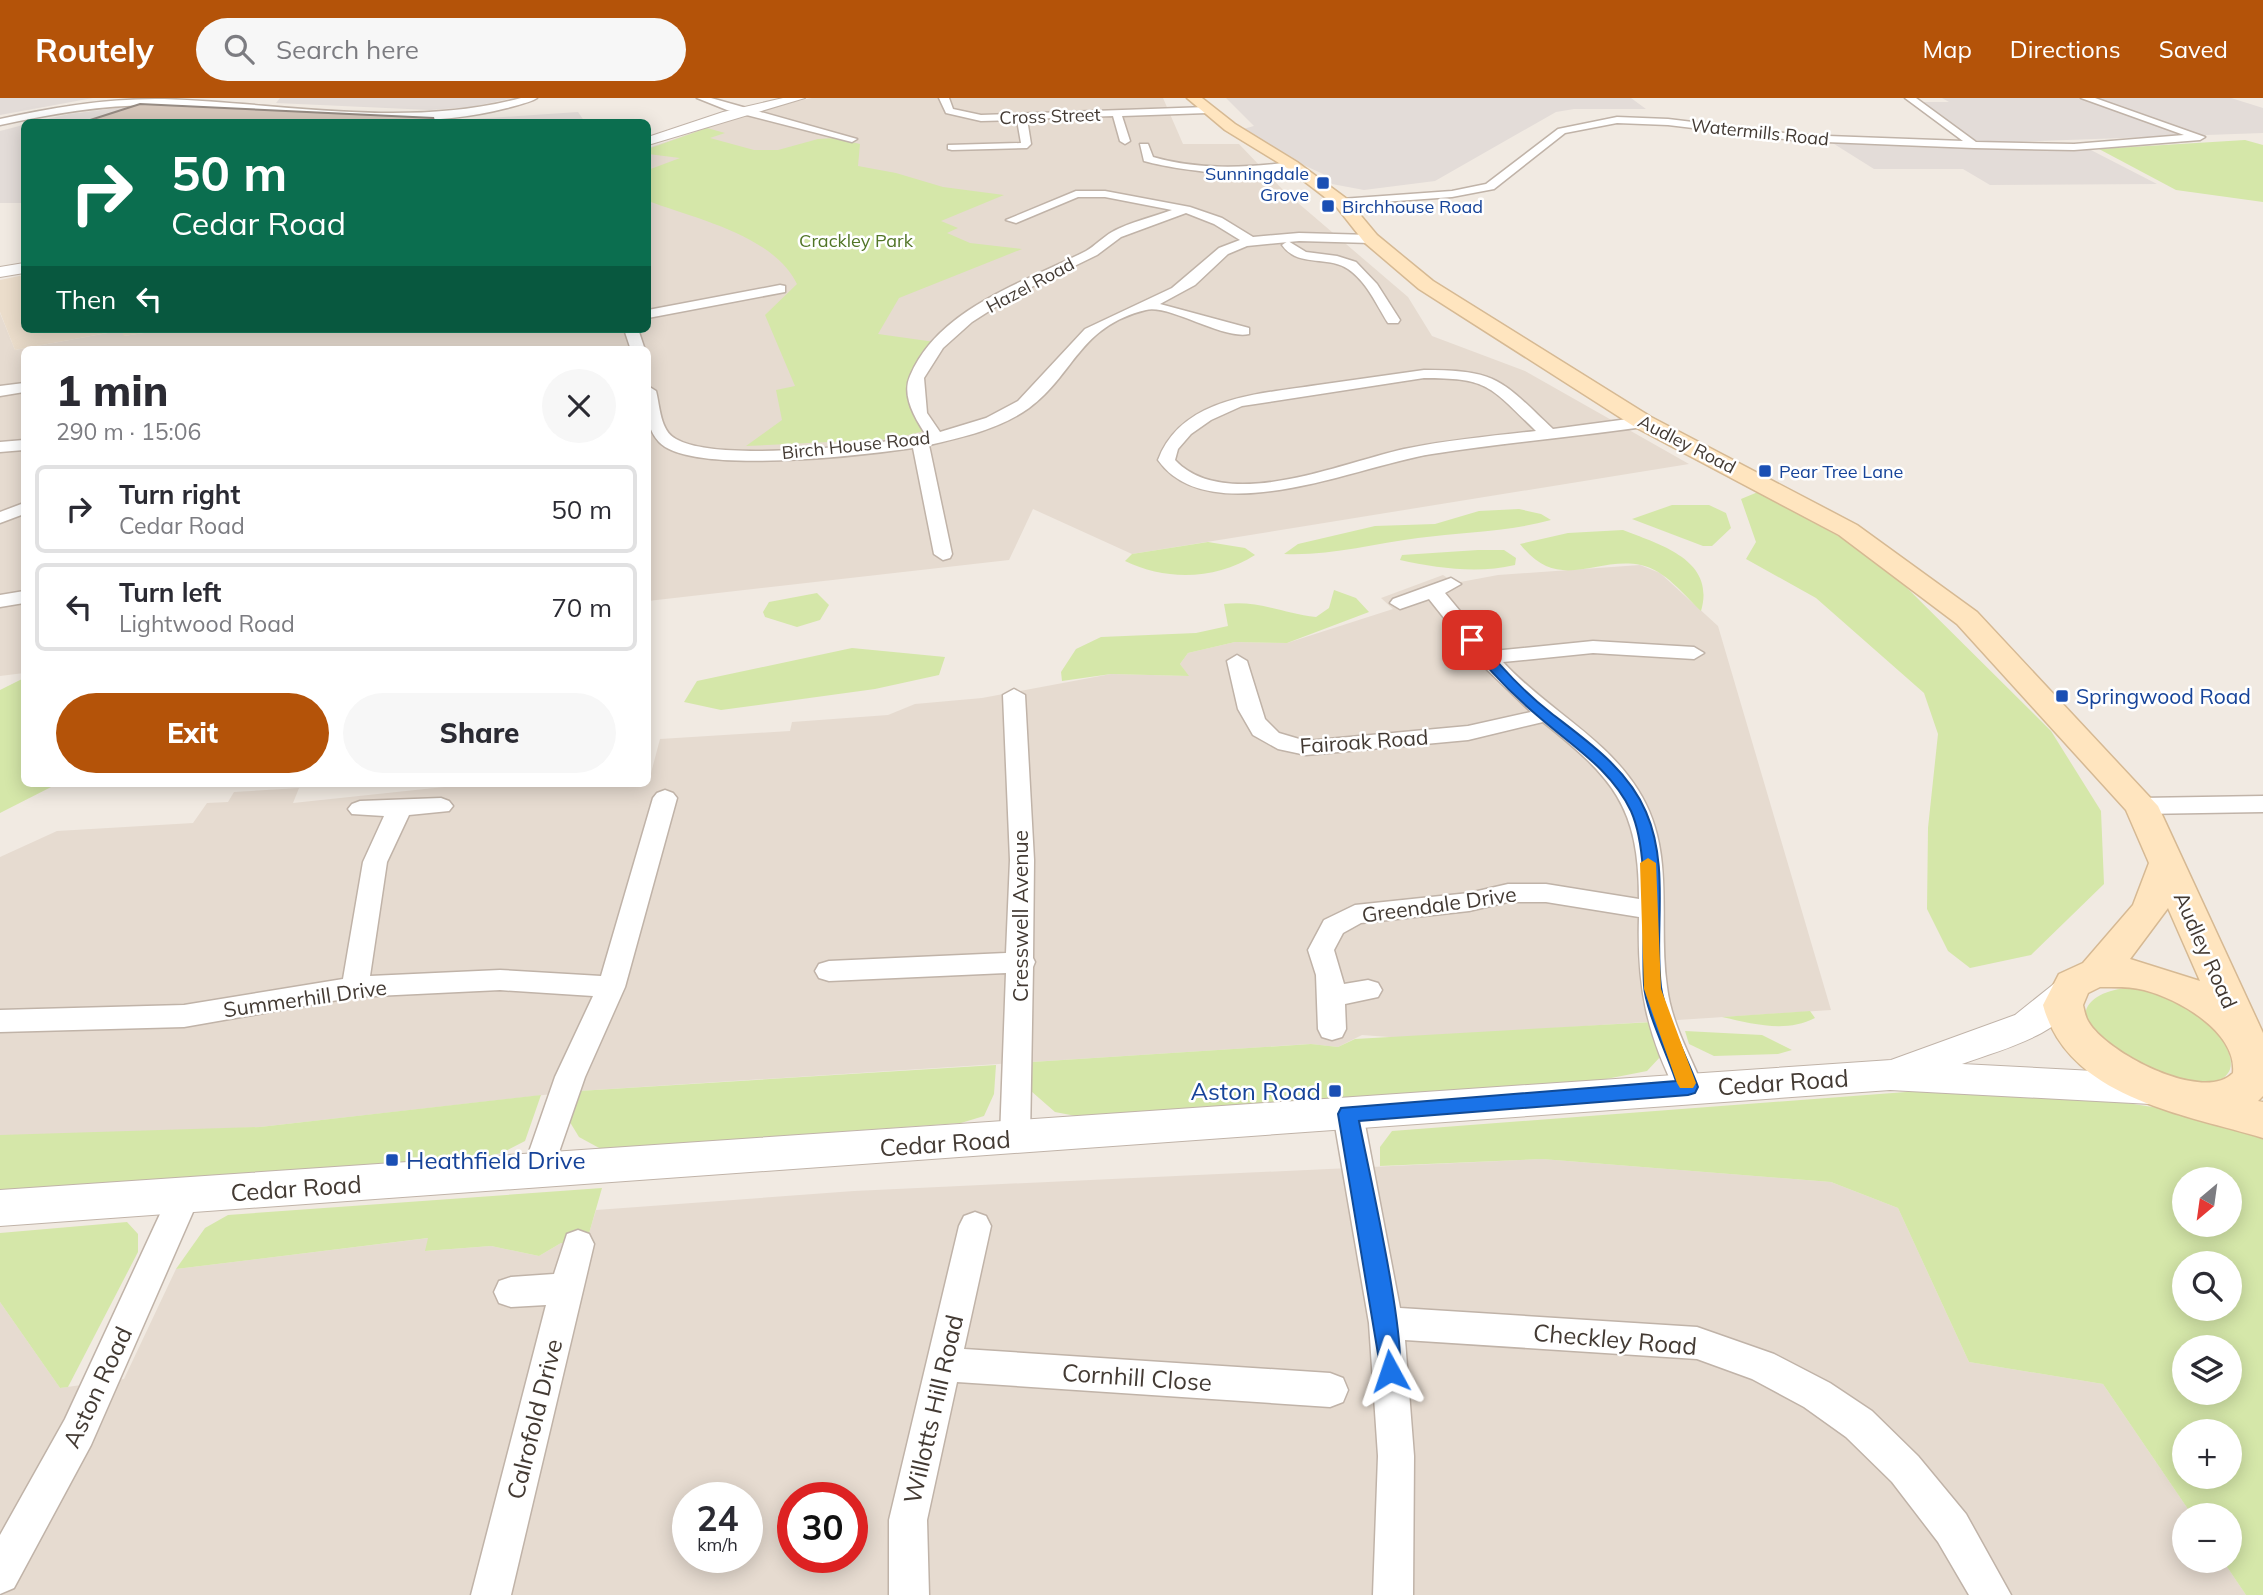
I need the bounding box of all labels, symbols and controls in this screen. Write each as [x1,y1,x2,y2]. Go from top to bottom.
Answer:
search box [196,18,686,81]
text: Routely [35,29,154,70]
icon: search [220,30,258,68]
text: Search here [276,33,419,66]
text: Map [1922,34,1972,64]
text: Directions [2010,34,2121,64]
text: Saved [2159,34,2228,64]
street label: Cross Street [999,103,1101,129]
street label: Watermills Road [1690,113,1830,151]
text: 50 m [171,142,287,203]
icon: right [56,147,147,238]
place label: Sunningdale Grove [1205,162,1309,206]
marker: Sunningdale Grove [1315,175,1331,191]
place label: Birchhouse Road [1342,195,1483,218]
marker: Birchhouse Road [1320,198,1336,214]
text: Cedar Road [171,203,346,243]
park label: Crackley Park [799,229,914,252]
street label: Hazel Road [982,252,1078,318]
icon: left [130,280,168,318]
text: Then [56,283,116,316]
text: 1 min [56,364,169,417]
button: close [542,369,616,443]
street label: Audley Road [1634,410,1740,478]
text: 290 m · 15:06 [56,417,201,446]
street label: Birch House Road [781,426,931,464]
place label: Pear Tree Lane [1779,460,1903,483]
marker: Pear Tree Lane [1757,463,1773,479]
text: Turn right [119,478,240,511]
icon: right [60,490,98,528]
text: 50 m [551,493,612,526]
text: Cedar Road [119,511,245,540]
text: Turn left [119,576,221,609]
icon: left [60,588,98,626]
text: 70 m [551,591,612,624]
text: Lightwood Road [119,609,295,638]
pin [1442,610,1502,670]
icon: arrive [1453,621,1491,659]
place label: Springwood Road [2076,683,2251,709]
marker: Springwood Road [2054,688,2070,704]
button: Exit [56,693,329,773]
button: Share [343,693,616,773]
street label: Fairoak Road [1299,724,1429,758]
street label: Cresswell Avenue [1007,830,1033,1002]
street label: Greendale Drive [1360,880,1518,928]
street label: Audley Road [2169,888,2243,1012]
street label: Summerhill Drive [222,974,388,1022]
street label: Cedar Road [1716,1062,1850,1102]
place label: Aston Road [1191,1076,1321,1106]
marker: Aston Road [1327,1083,1343,1099]
street label: Cedar Road [878,1123,1012,1163]
place label: Heathfield Drive [406,1145,586,1175]
marker: Heathfield Drive [384,1152,400,1168]
north arrow [2172,1167,2242,1237]
map controls [2172,1167,2242,1573]
street label: Cedar Road [229,1168,363,1208]
button: search [2172,1251,2242,1321]
street label: Willotts Hill Road [897,1312,969,1506]
street label: Checkley Road [1532,1317,1698,1361]
street label: Aston Road [56,1322,138,1452]
position arrow [1353,1334,1427,1408]
button: layers [2172,1335,2242,1405]
street label: Calrofold Drive [500,1336,568,1502]
street label: Cornhill Close [1061,1357,1213,1397]
button: + [2172,1419,2242,1489]
speed limit sign: 30 [777,1482,868,1573]
text: 24 [696,1496,739,1540]
button: − [2172,1503,2242,1573]
text: km/h [697,1533,738,1556]

